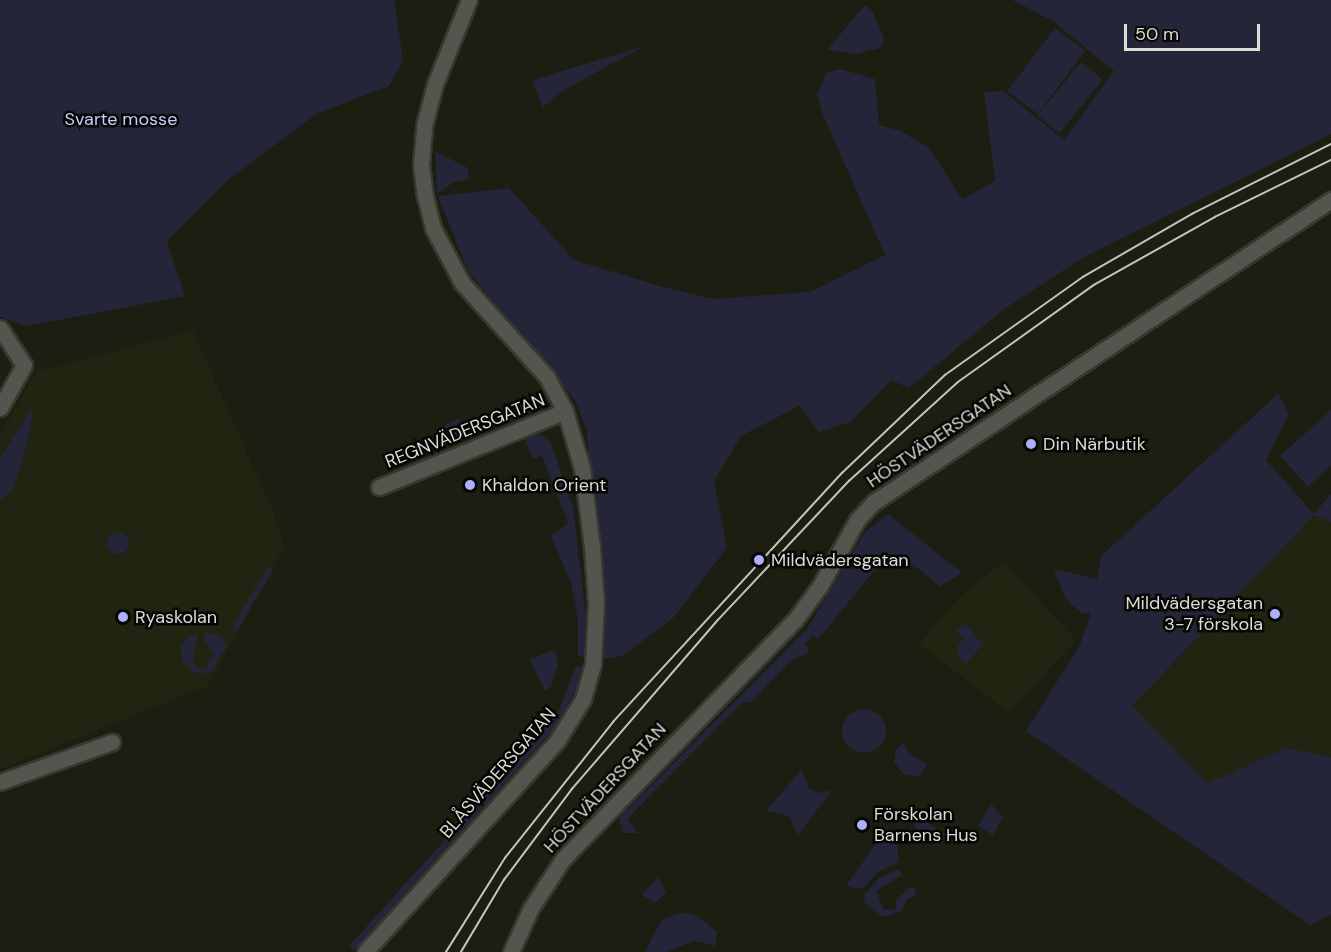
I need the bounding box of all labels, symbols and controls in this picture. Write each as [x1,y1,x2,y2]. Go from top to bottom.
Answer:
scale bar [1127,12,1264,50]
text: 50 m [1135,22,1179,46]
park label: Svarte mosse [65,108,177,130]
street label: HÖSTVÄDERSGATAN [863,380,1015,492]
street label: REGNVÄDERSGATAN [382,389,548,473]
place label: Din Närbutik [1043,433,1146,455]
marker: Din Närbutik [1024,437,1038,451]
place label: Khaldon Orient [482,474,606,496]
marker: Khaldon Orient [463,478,477,492]
place label: Mildvädersgatan [771,549,909,571]
marker: Mildvädersgatan [752,553,766,567]
place label: Mildvädersgatan 3-7 förskola [1125,593,1263,636]
place label: Ryaskolan [135,606,217,628]
marker: Mildvädersgatan 3-7 förskola [1268,607,1282,621]
marker: Ryaskolan [116,610,130,624]
street label: BLÅSVÄDERSGATAN [436,703,560,843]
street label: HÖSTVÄDERSGATAN [539,719,671,857]
place label: Förskolan Barnens Hus [874,804,978,846]
marker: Förskolan Barnens Hus [855,818,869,832]

